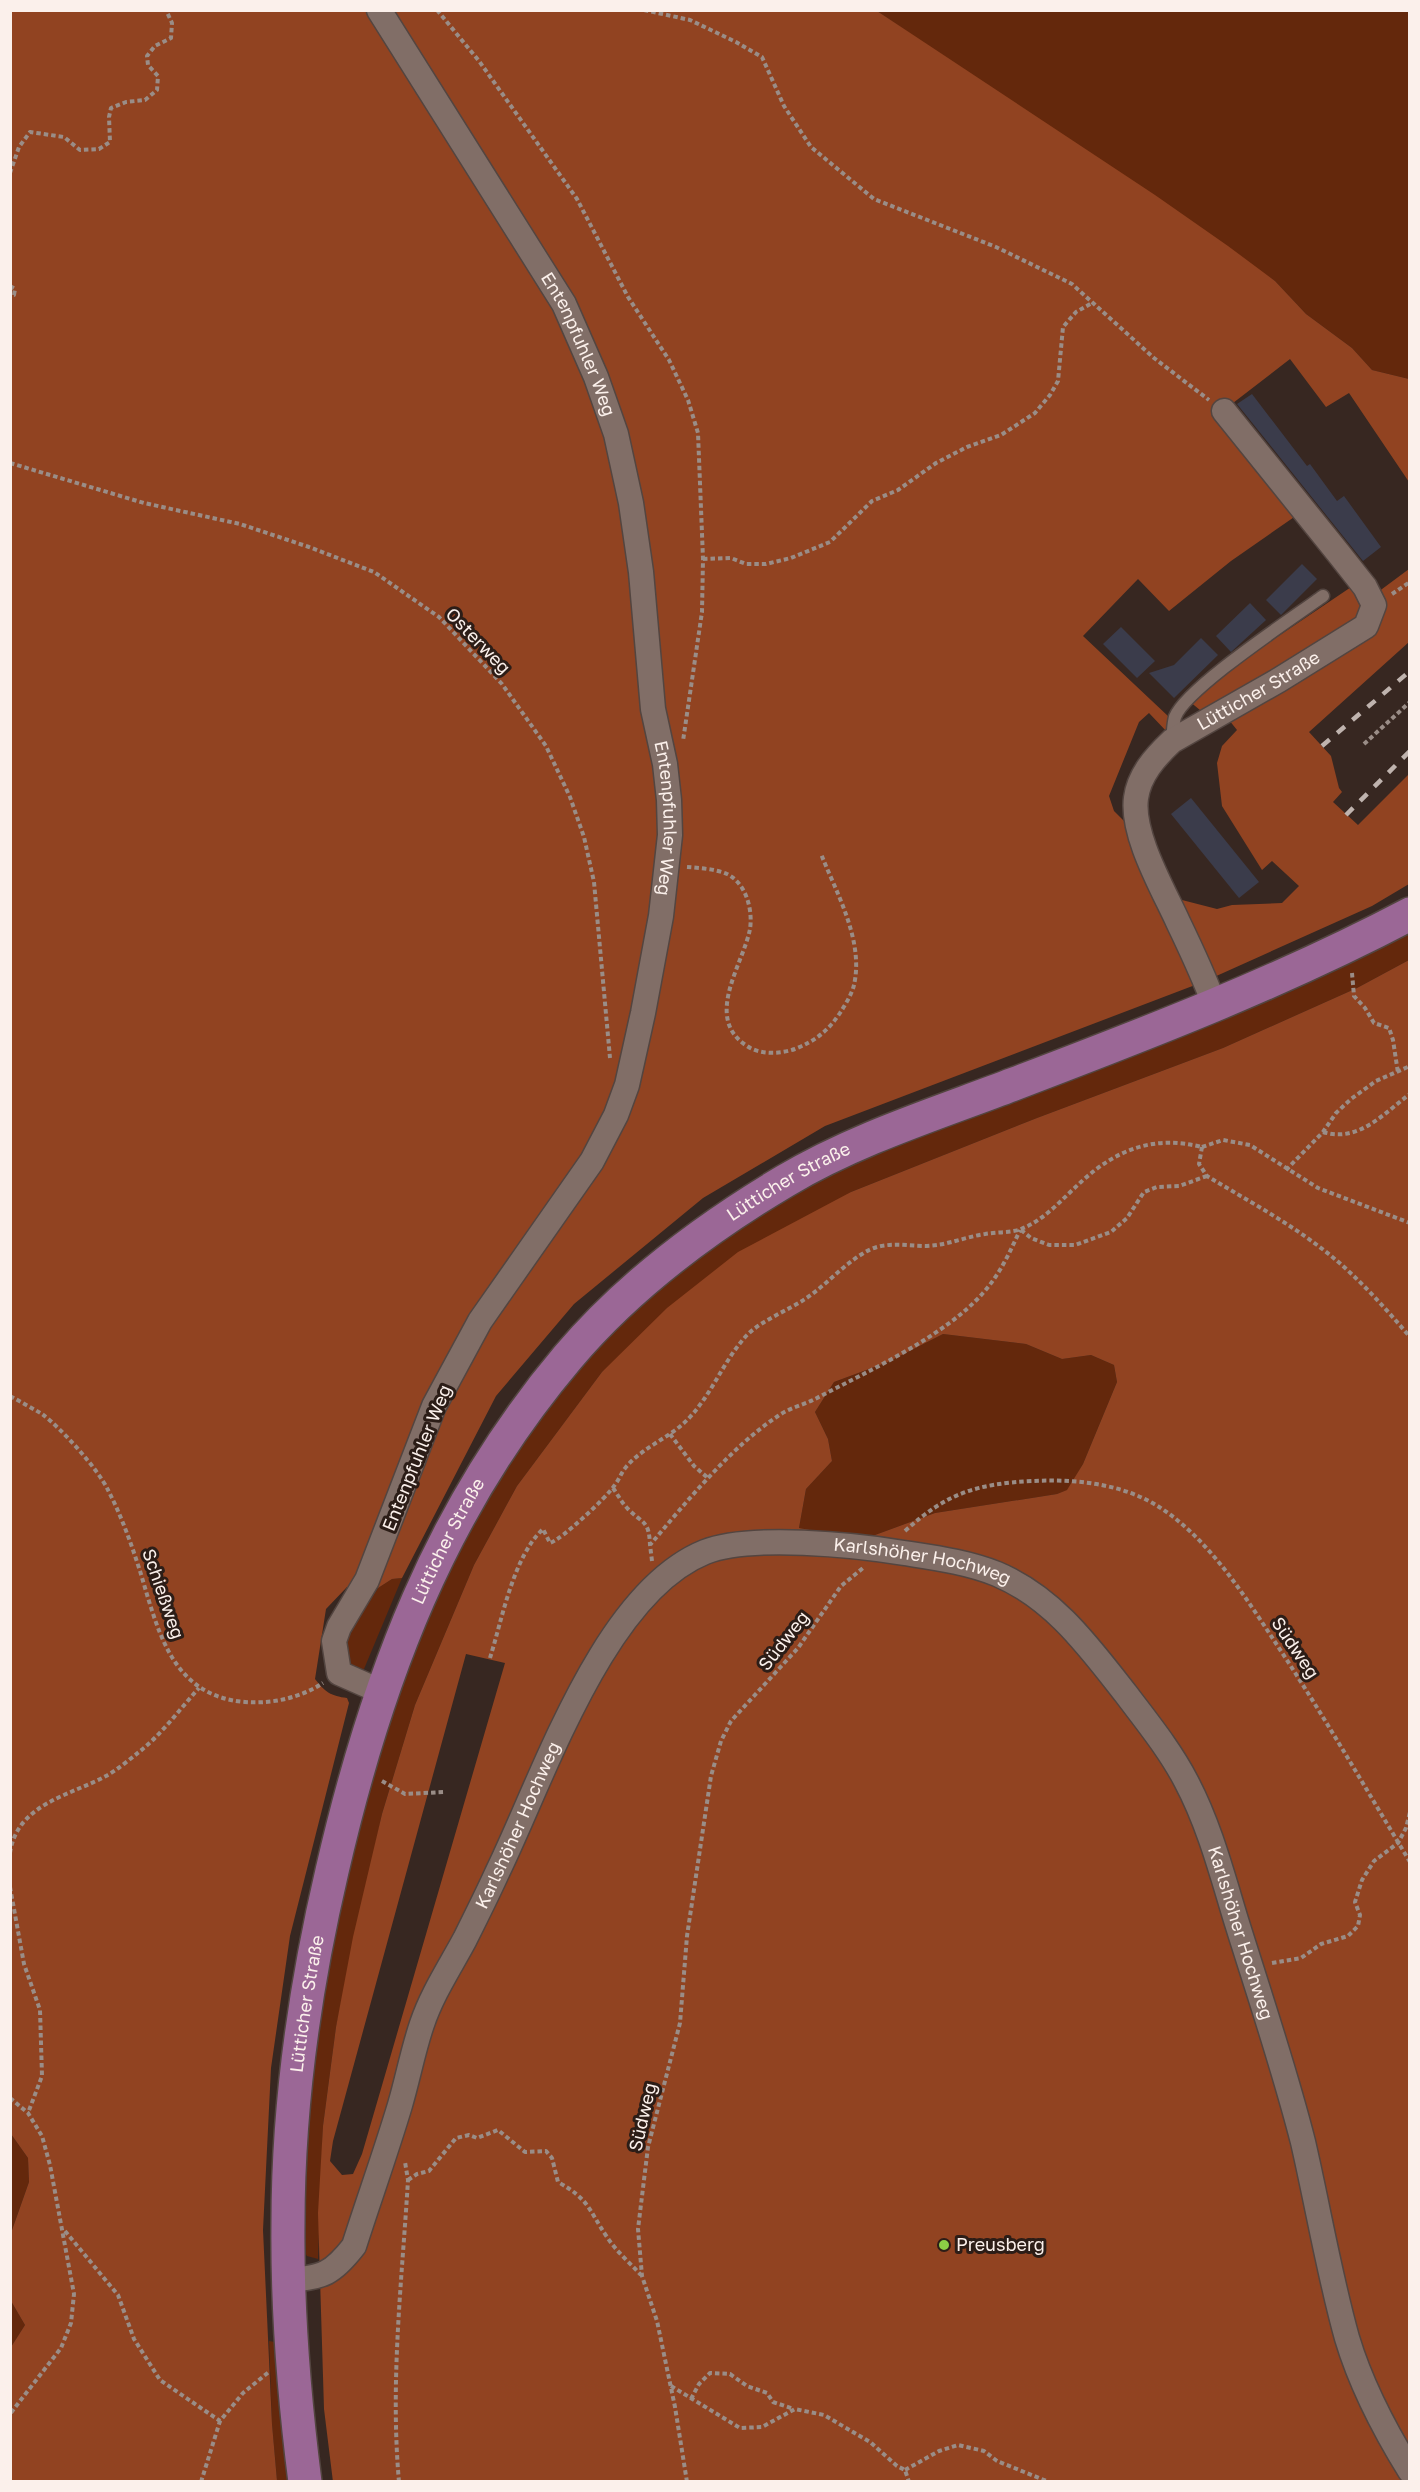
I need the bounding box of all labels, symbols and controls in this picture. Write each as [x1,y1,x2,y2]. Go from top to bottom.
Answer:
street label: Entenpfuhler Weg [537,268,621,419]
street label: Osterweg [442,603,516,678]
street label: Lütticher Straße [1193,645,1324,735]
street label: Entenpfuhler Weg [650,738,682,897]
street label: Lütticher Straße [722,1137,853,1225]
street label: Entenpfuhler Weg [377,1381,455,1534]
street label: Lütticher Straße [406,1473,489,1607]
street label: Karlshöher Hochweg [833,1533,1015,1589]
street label: Schießweg [138,1546,190,1642]
street label: Südweg [753,1606,813,1674]
street label: Südweg [1267,1613,1324,1682]
street label: Karlshöher Hochweg [470,1738,564,1912]
street label: Karlshöher Hochweg [1204,1843,1279,2022]
street label: Lütticher Straße [285,1933,328,2074]
street label: Südweg [624,2080,661,2153]
place label: Preusberg [956,2233,1045,2255]
marker: Preusberg [937,2238,951,2252]

